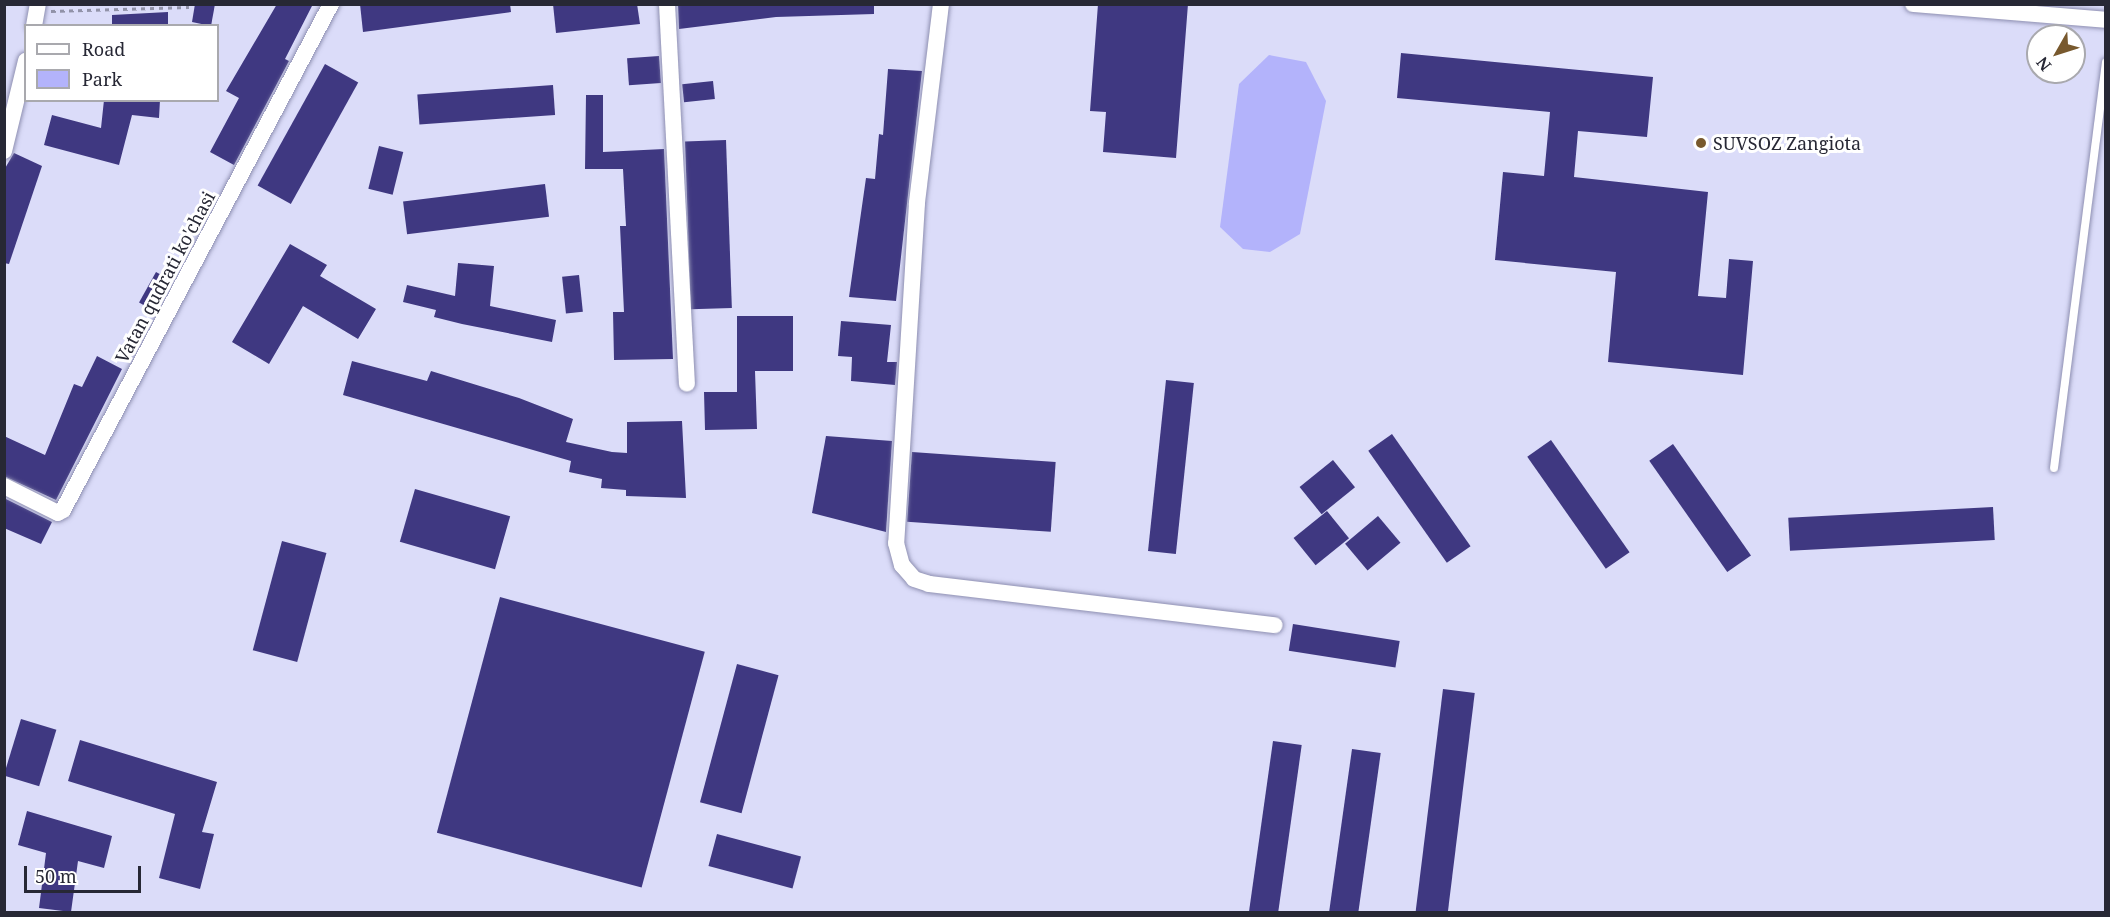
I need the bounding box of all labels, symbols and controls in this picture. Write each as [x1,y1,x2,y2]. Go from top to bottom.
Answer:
legend [24,24,219,102]
north arrow [2026,24,2086,84]
text: Road [82,37,125,61]
text: N [2031,52,2056,76]
text: Park [82,67,122,91]
place label: SUVSOZ Zangiota [1713,132,1861,154]
marker: SUVSOZ Zangiota [1694,136,1708,150]
street label: Vatan qudrati ko'chasi [111,188,219,366]
scale bar [27,854,144,892]
text: 50 m [35,864,77,888]

